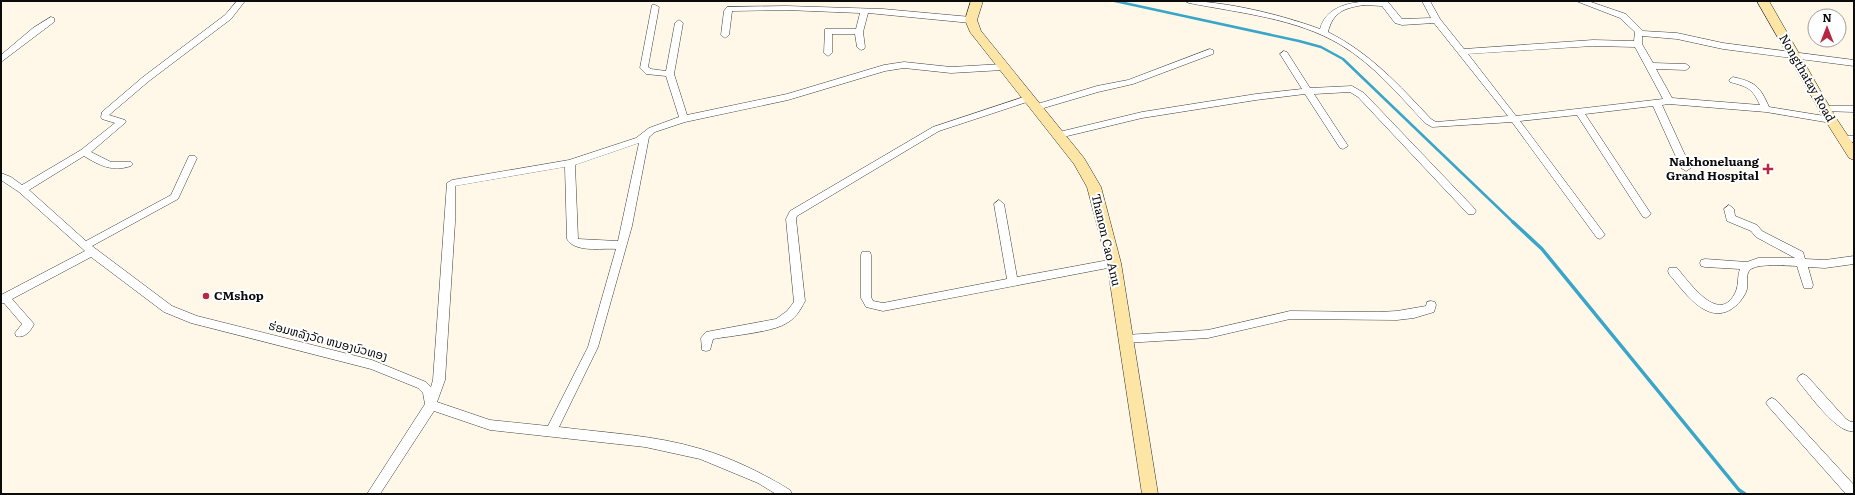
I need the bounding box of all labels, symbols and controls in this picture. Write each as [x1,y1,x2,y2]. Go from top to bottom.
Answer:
north arrow [1807,8,1847,48]
text: N [1822,9,1832,25]
street label: Nongthatay Road [1775,30,1841,125]
place label: Nakhoneluang Grand Hospital [1666,152,1760,184]
marker: Nakhoneluang Grand Hospital [1762,163,1774,175]
street label: Thanon Cao Anu [1088,192,1126,288]
place label: CMshop [214,286,264,304]
marker: CMshop [201,291,211,301]
street label: ຮ່ອມຫລັງວັດ ຫນອງບົວທອງ [267,315,390,365]

